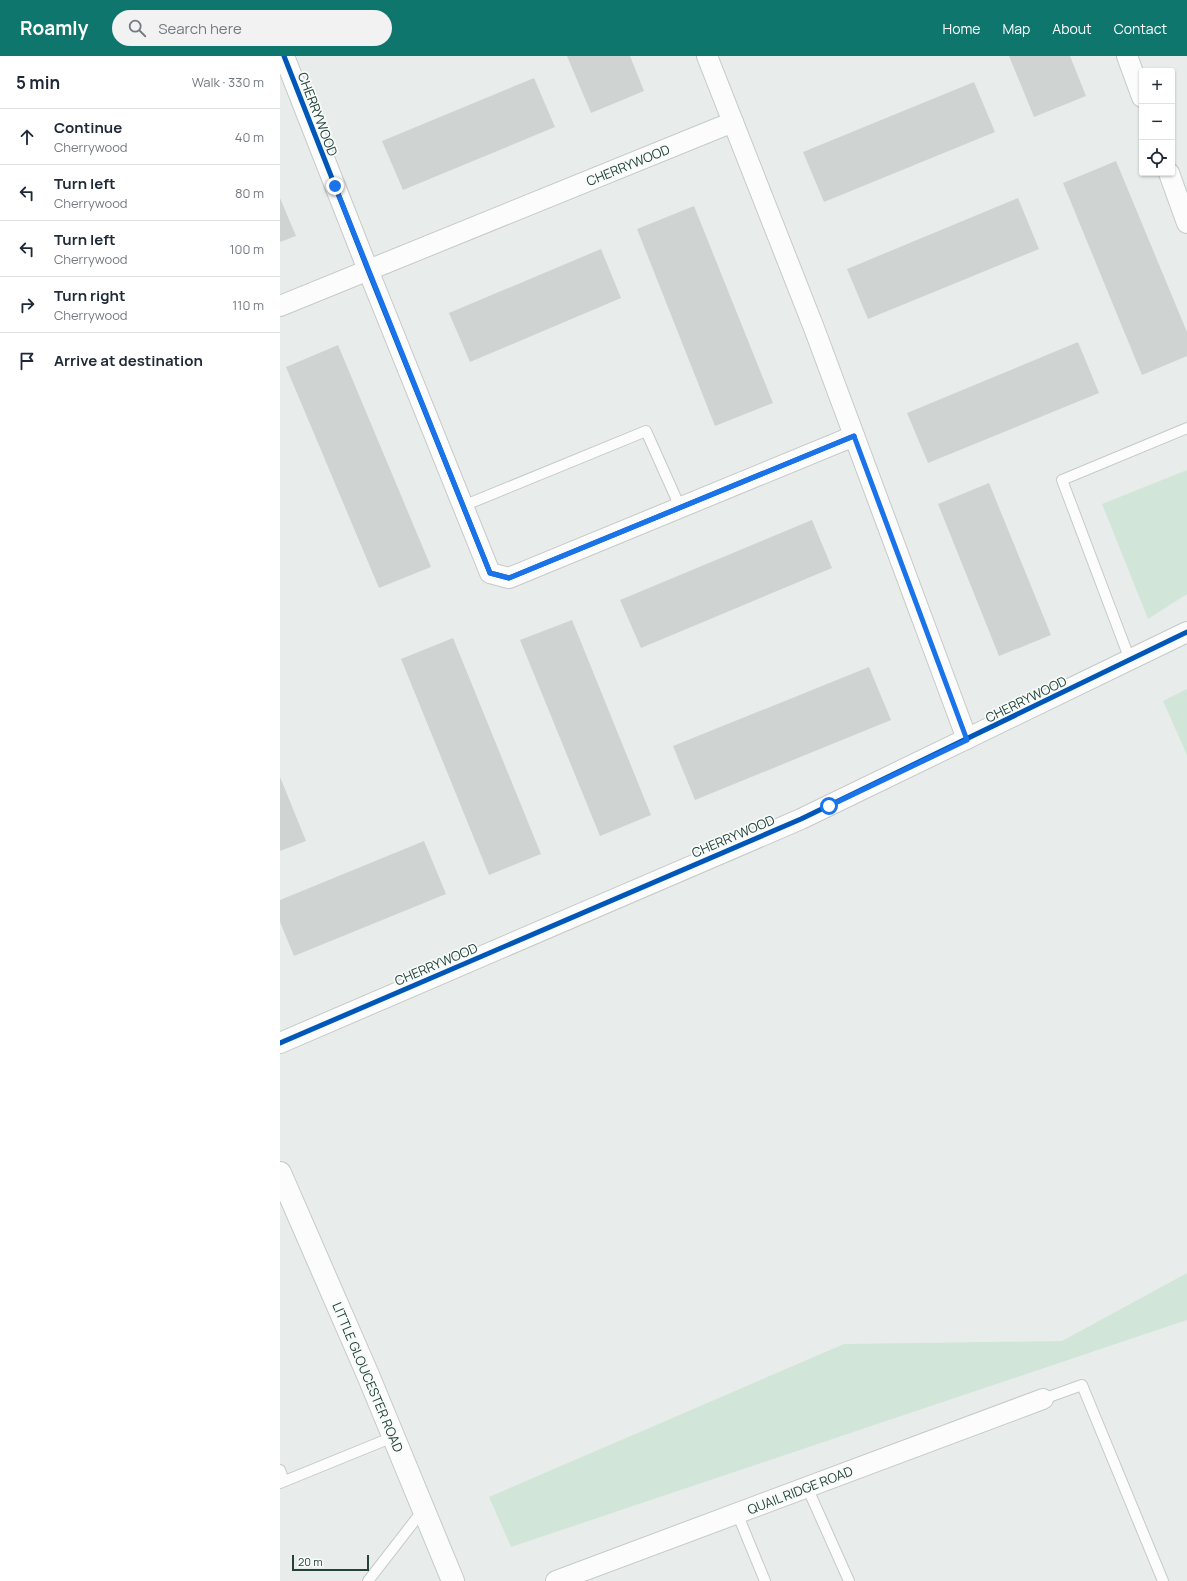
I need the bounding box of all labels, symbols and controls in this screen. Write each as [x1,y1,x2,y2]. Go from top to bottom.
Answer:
search box [112,10,392,46]
text: Roamly [20,15,88,41]
icon: search [126,17,148,39]
text: Search here [158,18,242,39]
text: Home [943,19,980,38]
text: Map [1002,19,1030,38]
text: About [1052,19,1092,38]
text: Contact [1114,19,1167,38]
map controls [1139,68,1175,176]
button: + [1139,68,1175,104]
street label: CHERRYWOOD [294,69,342,159]
text: 5 min [16,71,60,94]
text: Walk · 330 m [192,73,264,91]
button: − [1139,104,1175,140]
text: Continue [54,117,122,138]
icon: ahead [16,126,38,148]
text: 40 m [235,128,264,146]
text: Cherrywood [54,138,128,156]
street label: CHERRYWOOD [584,140,673,190]
button: locate [1139,140,1175,176]
text: Turn left [54,173,116,194]
route end [326,177,344,195]
icon: left [16,182,38,204]
text: 80 m [235,184,264,202]
text: Cherrywood [54,194,128,212]
text: Turn left [54,229,116,250]
icon: left [16,238,38,260]
text: 100 m [229,240,264,258]
text: Cherrywood [54,250,128,268]
text: Turn right [54,285,125,306]
icon: right [16,294,38,316]
text: 110 m [232,296,264,314]
text: Cherrywood [54,306,128,324]
icon: arrive [16,350,38,372]
text: Arrive at destination [54,350,203,371]
street label: CHERRYWOOD [982,671,1070,726]
route start [820,797,838,815]
street label: CHERRYWOOD [689,810,778,862]
street label: CHERRYWOOD [392,938,481,990]
street label: LITTLE GLOUCESTER ROAD [328,1299,408,1455]
street label: QUAIL RIDGE ROAD [745,1462,855,1518]
scale bar [292,1553,369,1572]
text: 20 m [298,1554,323,1569]

